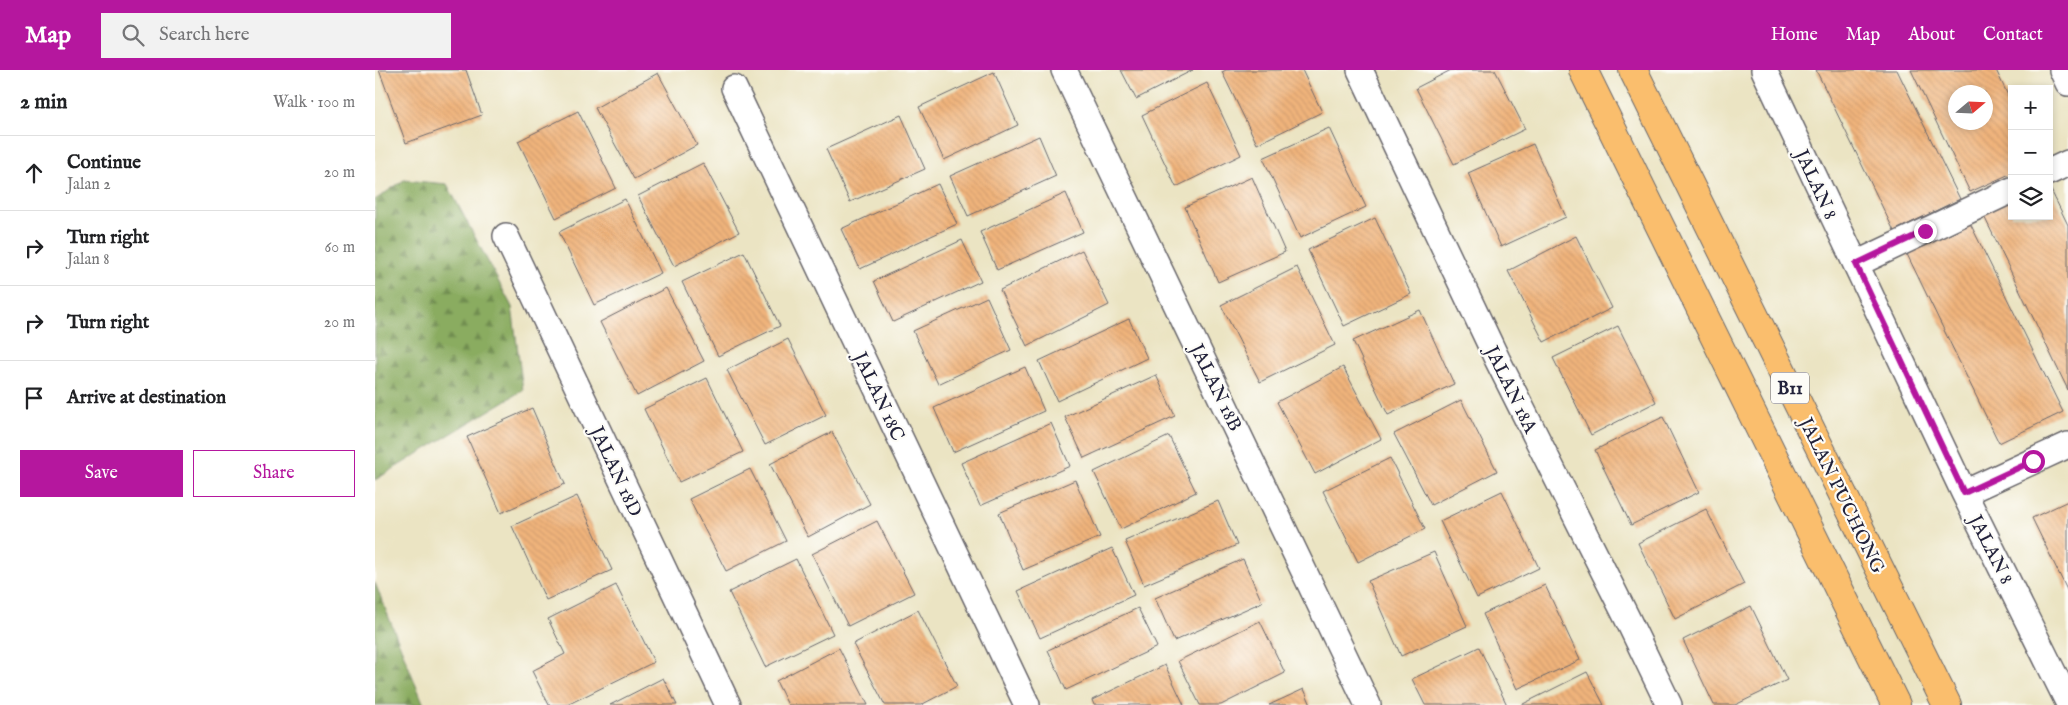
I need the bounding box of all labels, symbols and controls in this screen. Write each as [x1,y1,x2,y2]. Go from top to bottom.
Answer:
search box [101,13,451,58]
text: Map [25,20,71,51]
icon: search [119,21,147,49]
text: Search here [159,23,250,47]
text: Home [1771,24,1818,47]
text: Map [1846,24,1880,47]
text: About [1908,24,1955,47]
text: Contact [1983,24,2043,47]
north arrow [1948,85,1993,130]
map controls [2008,85,2053,220]
button: + [2008,85,2053,130]
text: 2 min [20,89,67,116]
text: Walk · 100 m [273,93,355,113]
button: − [2008,130,2053,175]
street label: JALAN 8 [1788,144,1842,224]
text: Continue [67,151,141,175]
icon: ahead [20,159,48,187]
text: 20 m [324,163,355,183]
text: Jalan 2 [67,175,111,195]
button: layers [2008,175,2053,220]
route end [1914,220,1937,243]
text: Turn right [67,226,149,250]
icon: right [20,234,48,262]
text: 60 m [325,238,355,258]
text: Jalan 8 [67,250,110,270]
icon: right [20,309,48,337]
text: Turn right [67,311,149,335]
text: 20 m [324,313,355,333]
street label: JALAN 18B [1183,338,1247,435]
street label: JALAN 18A [1478,340,1542,439]
street label: JALAN 18C [846,347,909,445]
road number: B11 [1771,372,1809,404]
icon: arrive [20,384,48,412]
text: Arrive at destination [67,386,226,410]
street label: JALAN PUCHONG [1792,412,1889,578]
street label: JALAN 18D [583,421,647,521]
button: Save [20,450,183,497]
button: Share [193,450,355,497]
route start [2022,450,2045,473]
street label: JALAN 8 [1962,509,2018,589]

